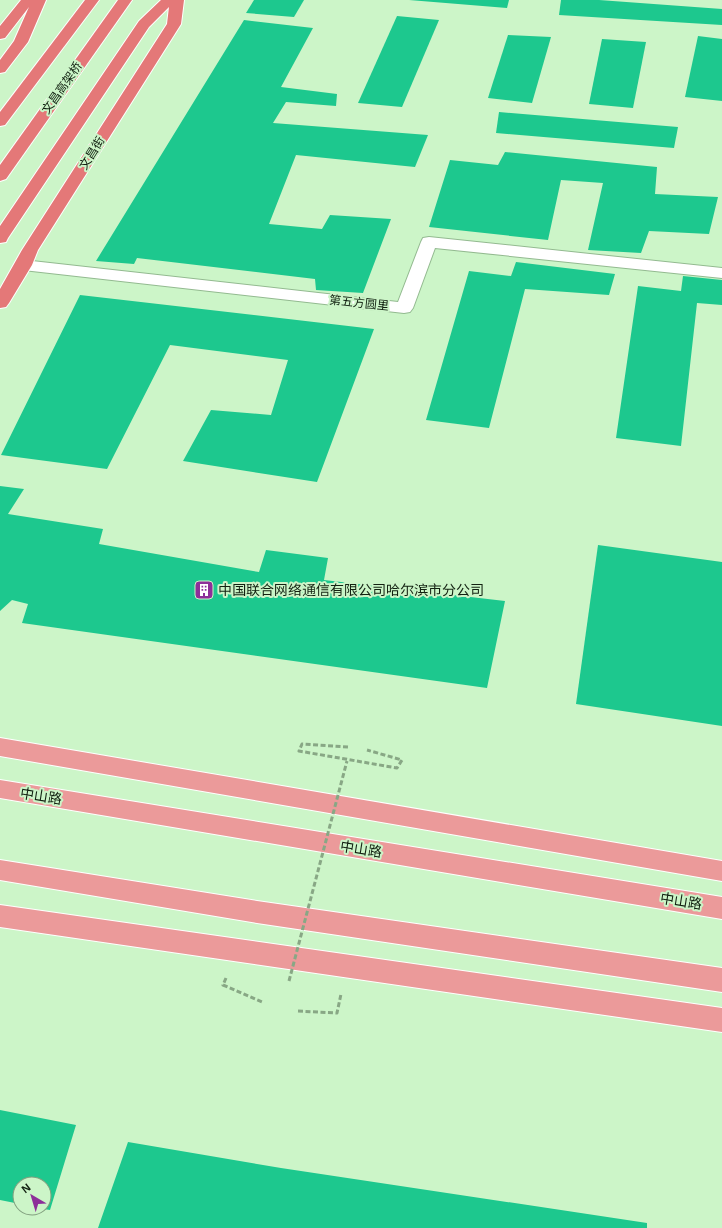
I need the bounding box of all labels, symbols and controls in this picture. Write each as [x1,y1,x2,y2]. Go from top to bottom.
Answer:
street label: 文昌高架桥 [39,59,85,117]
street label: 文昌街 [77,134,107,172]
street label: 第五方圆里 [328,293,390,313]
building icon: 中国联合网络通信有限公司哈尔滨市分公司 [193,579,215,601]
place label: 中国联合网络通信有限公司哈尔滨市分公司 [218,582,484,598]
street label: 中山路 [19,785,63,807]
street label: 中山路 [339,838,383,860]
street label: 中山路 [659,890,703,912]
north arrow [12,1176,52,1216]
text: N [19,1181,33,1195]

